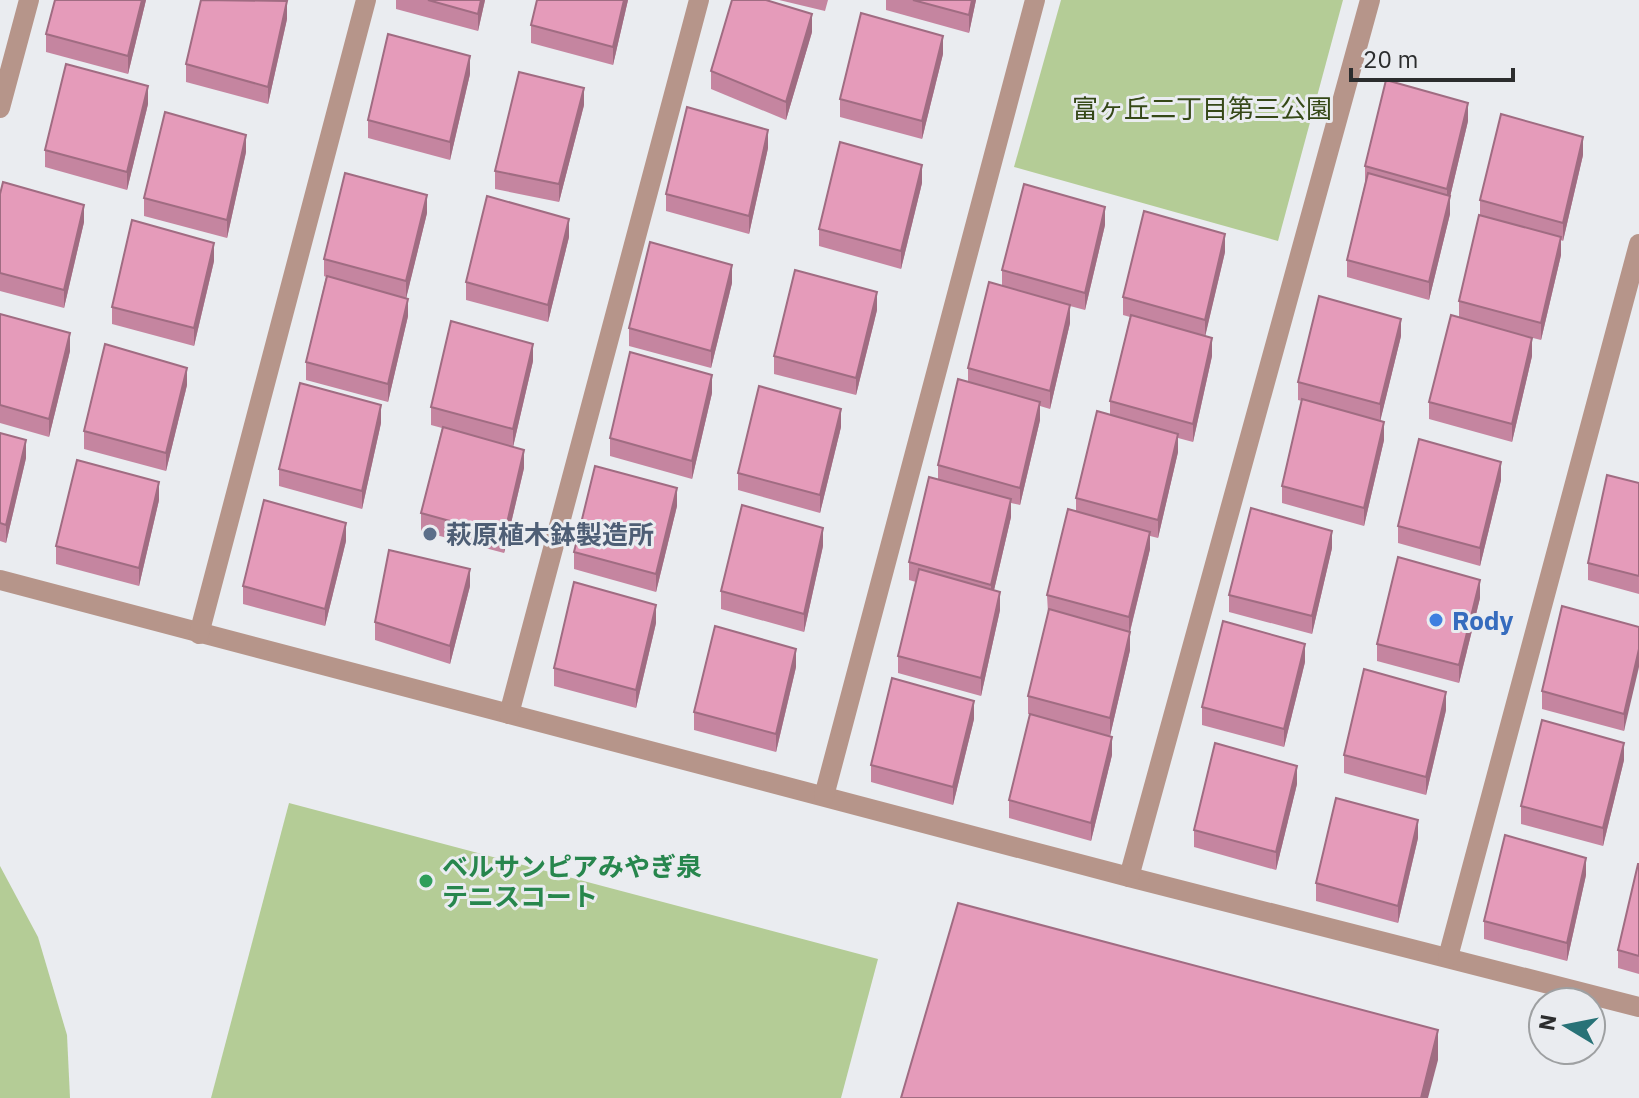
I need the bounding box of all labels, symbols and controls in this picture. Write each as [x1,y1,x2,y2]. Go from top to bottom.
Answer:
scale bar [1351,32,1513,82]
text: 20 m [1363,43,1418,75]
park label: 富ヶ丘二丁目第三公園 [1072,91,1332,125]
place label: 萩原植木鉢製造所 [446,517,654,551]
marker: 萩原植木鉢製造所 [421,525,439,543]
place label: Rody [1452,603,1514,637]
marker: Rody [1427,611,1445,629]
place label: ベルサンピアみやぎ泉 テニスコート [442,849,702,913]
marker: ベルサンピアみやぎ泉 テニスコート [417,872,435,890]
north arrow [1527,986,1607,1066]
text: N [1531,1012,1562,1033]

